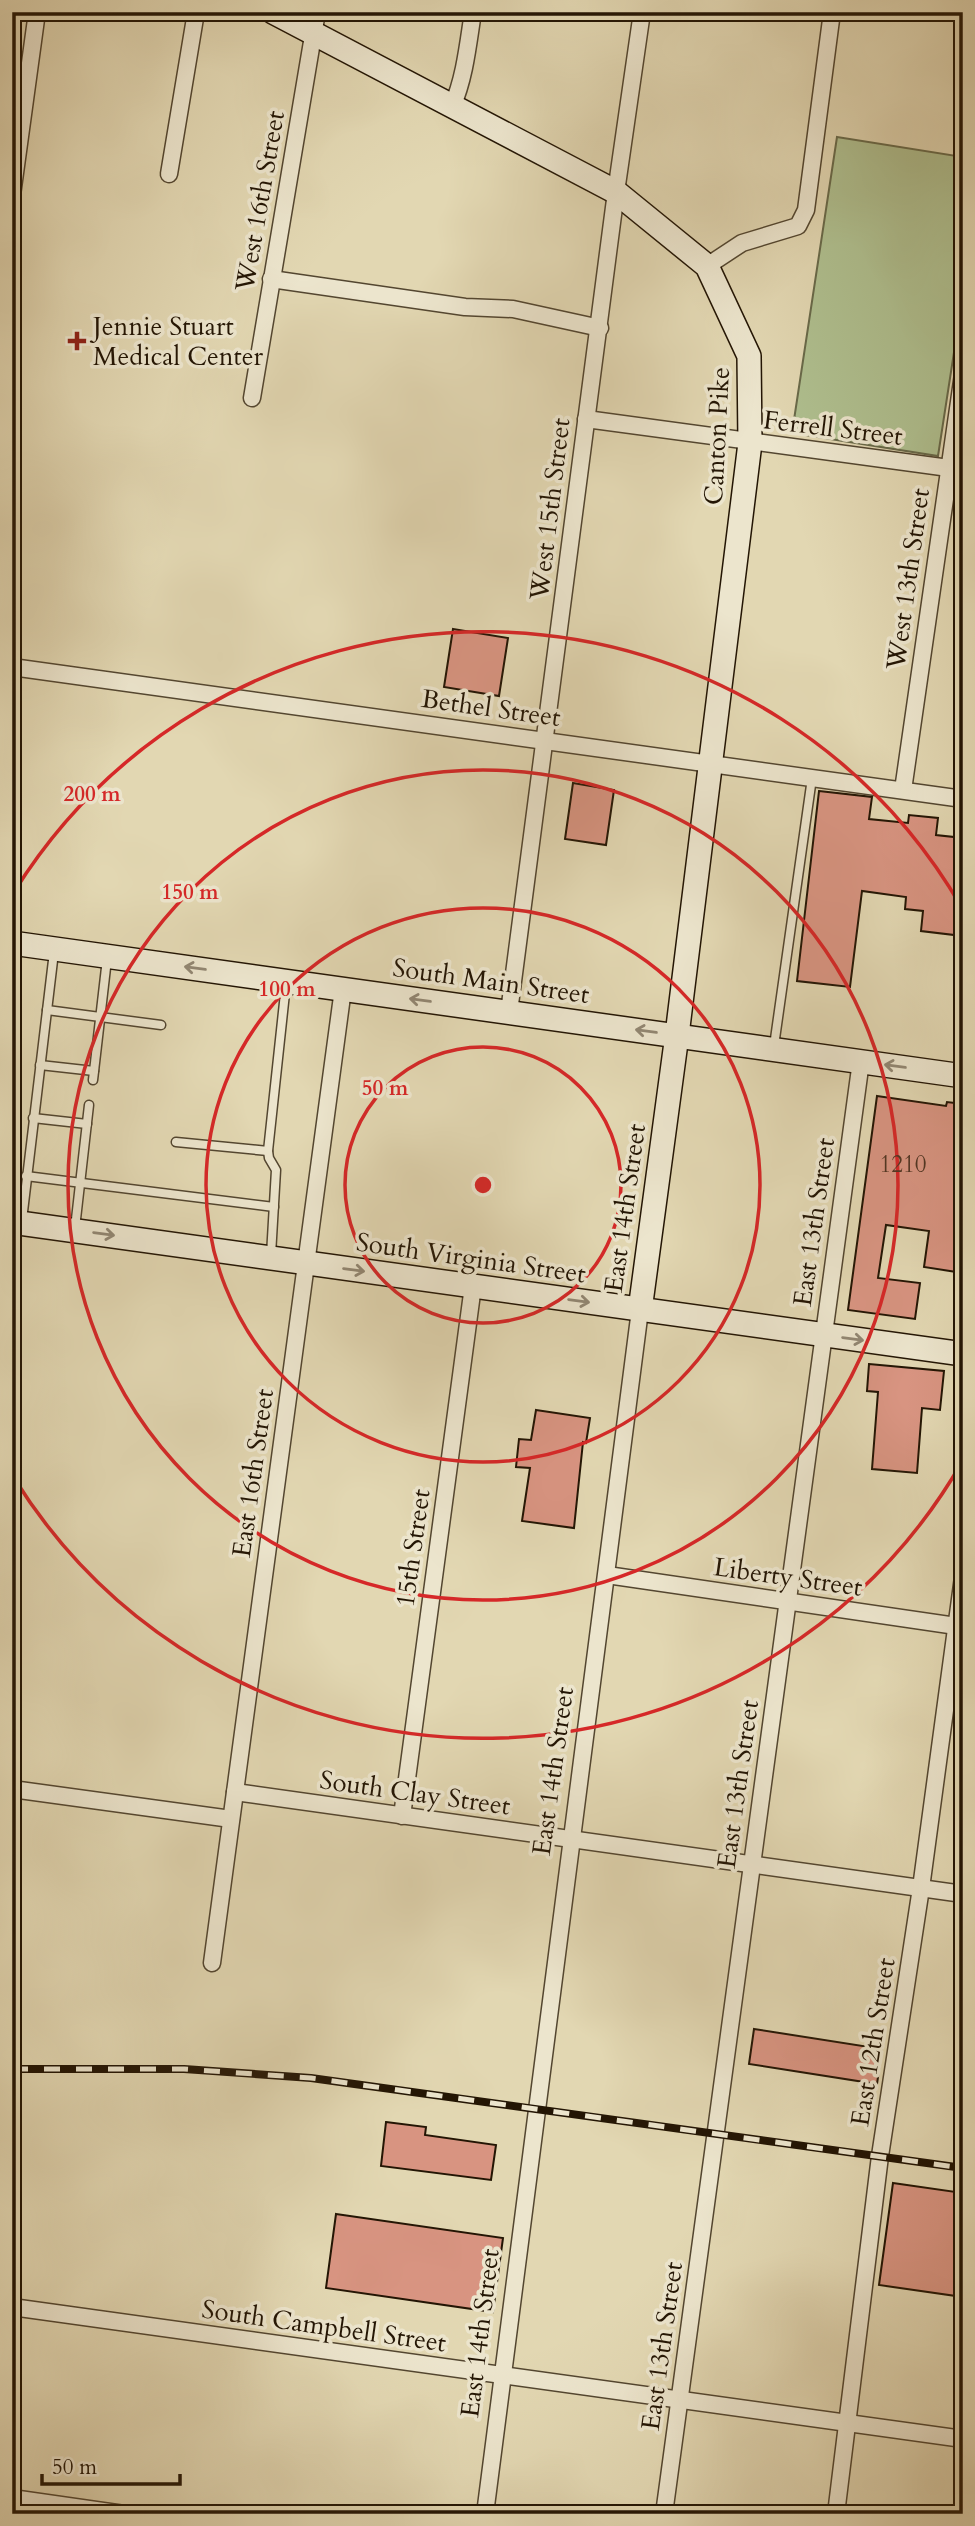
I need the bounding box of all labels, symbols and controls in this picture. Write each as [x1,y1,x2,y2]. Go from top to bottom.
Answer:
street label: West 16th Street [227,108,293,295]
place label: Jennie Stuart Medical Center [89,309,264,374]
marker: Jennie Stuart Medical Center [67,331,87,351]
street label: Canton Pike [696,366,738,506]
street label: Ferrell Street [761,402,905,454]
street label: West 15th Street [521,416,579,603]
street label: West 13th Street [878,486,938,673]
street label: Bethel Street [419,681,563,735]
text: 200 m [63,780,121,809]
text: 150 m [161,878,219,907]
street label: South Main Street [390,950,592,1012]
one-way arrow [184,962,207,975]
text: 100 m [258,975,316,1004]
one-way arrow [409,993,432,1006]
one-way arrow [635,1024,657,1037]
one-way arrow [884,1059,907,1072]
text: 50 m [362,1074,409,1103]
street label: East 14th Street [596,1121,654,1295]
street label: East 13th Street [785,1135,843,1309]
house number: 1210 [879,1149,927,1180]
centre of rings [471,1173,495,1197]
street label: South Virginia Street [354,1225,588,1291]
one-way arrow [92,1228,115,1241]
one-way arrow [342,1263,365,1276]
one-way arrow [567,1295,590,1308]
one-way arrow [841,1333,864,1346]
street label: East 16th Street [224,1386,282,1560]
street label: 15th Street [387,1487,439,1609]
street label: Liberty Street [711,1549,865,1605]
street label: East 14th Street [524,1684,582,1858]
street label: East 13th Street [709,1697,767,1871]
street label: South Clay Street [318,1762,512,1824]
street label: East 12th Street [842,1955,904,2129]
street label: East 14th Street [452,2247,508,2419]
street label: East 13th Street [633,2259,691,2433]
street label: South Campbell Street [200,2292,448,2360]
scale bar [42,2442,180,2486]
text: 50 m [52,2453,97,2482]

